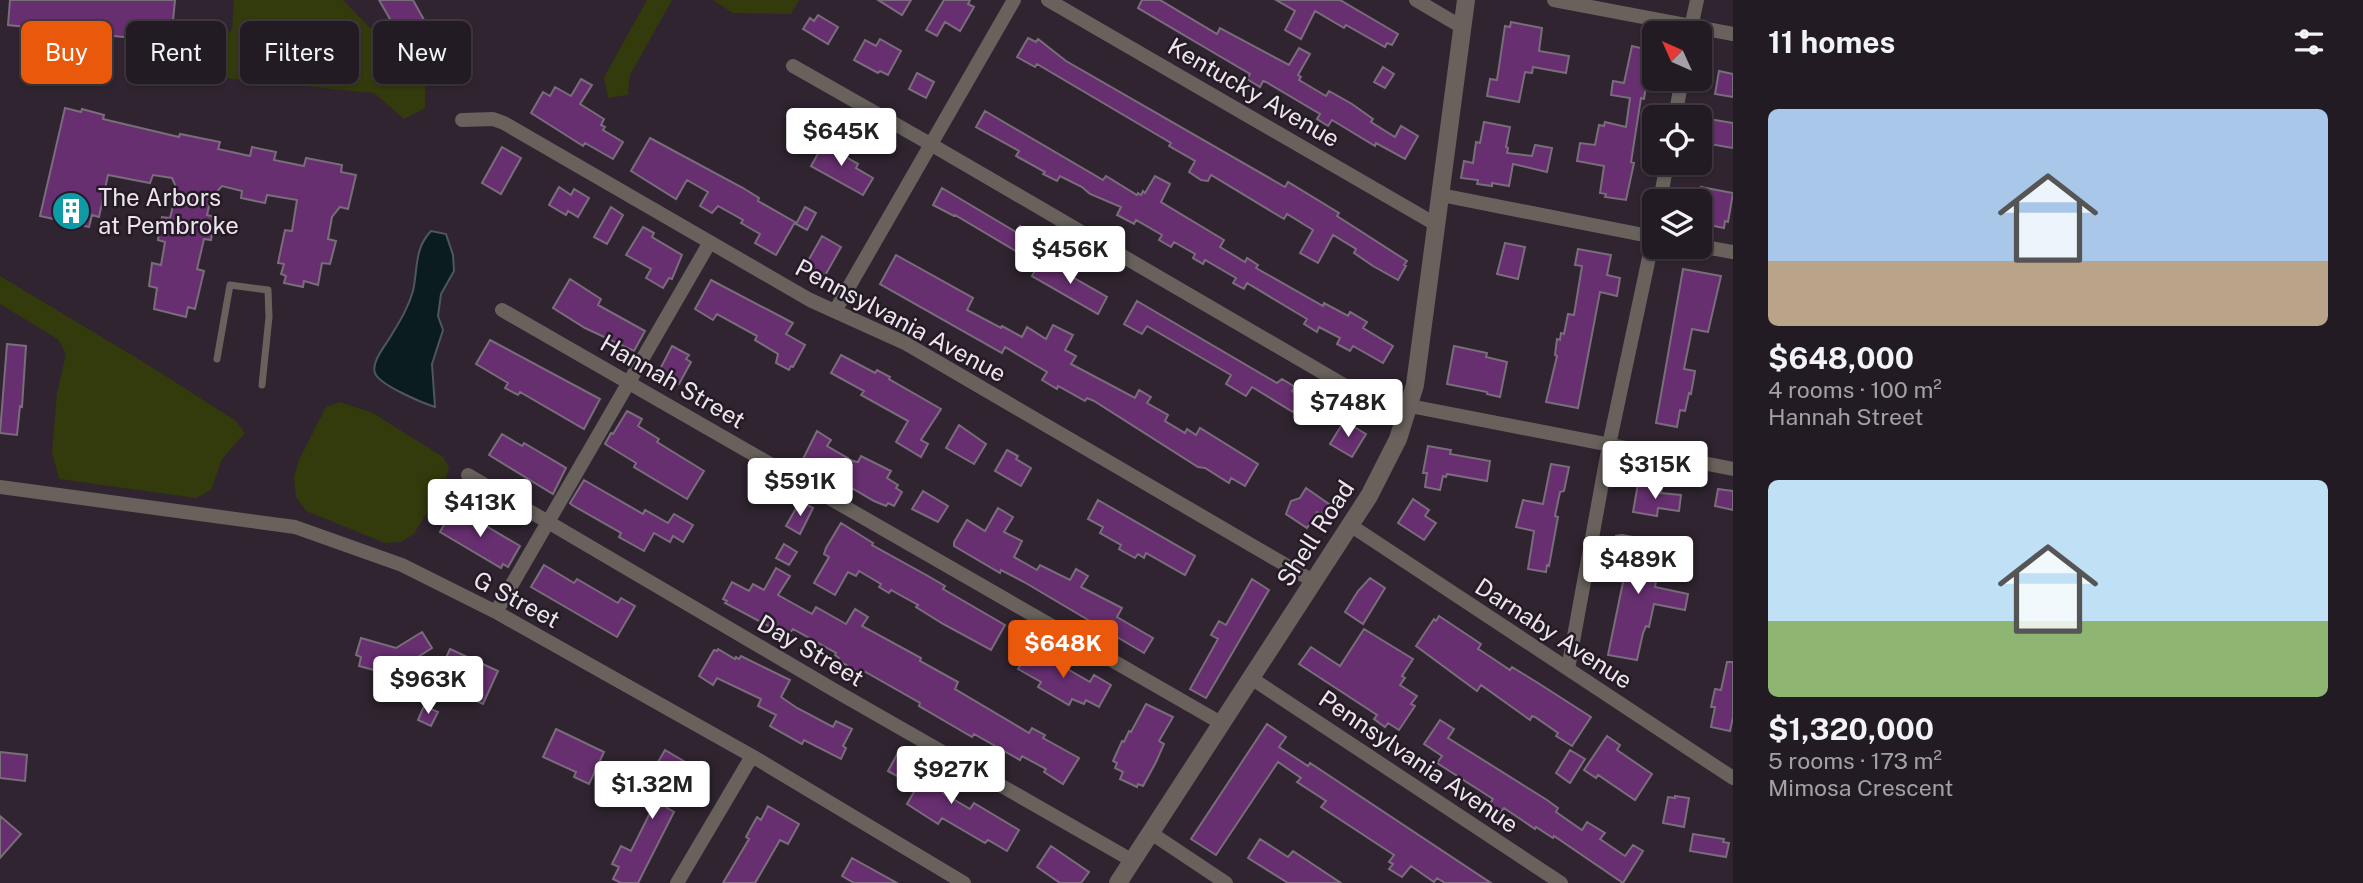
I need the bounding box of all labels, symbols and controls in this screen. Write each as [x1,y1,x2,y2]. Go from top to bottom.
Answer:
chip: Buy [21,21,112,84]
chip: Rent [126,21,226,84]
chip: Filters [240,21,359,84]
chip: New [373,21,471,84]
north arrow [1642,21,1712,91]
map controls [1642,21,1712,259]
icon: filters [2290,23,2328,61]
text: 11 homes [1768,24,1895,60]
street label: Kentucky Avenue [1163,32,1345,152]
button: locate [1642,105,1712,175]
pin: $645K [792,108,890,168]
text: $645K [802,117,880,144]
icon: home [1985,155,2111,281]
place label: The Arbors at Pembroke [98,183,239,239]
button: layers [1642,189,1712,259]
building icon: The Arbors at Pembroke [50,190,92,232]
pin: $456K [1021,226,1119,286]
text: $456K [1031,235,1109,262]
street label: Pennsylvania Avenue [791,253,1011,387]
street label: Hannah Street [596,328,750,434]
text: $648,000 [1768,340,1914,376]
text: 4 rooms · 100 m² [1768,376,1942,403]
pin: $748K [1299,380,1397,439]
text: $748K [1310,388,1386,415]
text: Hannah Street [1768,403,1924,430]
pin: $315K [1606,442,1704,501]
text: $315K [1619,450,1691,477]
pin: $591K [751,458,849,518]
text: $591K [764,467,836,494]
street label: Shell Road [1270,475,1360,591]
pin: $413K [431,480,529,539]
text: $413K [444,488,516,515]
icon: home [1985,526,2111,652]
pin: $489K [1589,536,1687,596]
text: $489K [1599,545,1677,572]
street label: G Street [469,565,565,633]
street label: Darnaby Avenue [1470,572,1638,694]
street label: Day Street [753,608,869,692]
pin: $648K [1014,620,1112,680]
text: $648K [1024,629,1102,656]
pin: $963K [379,656,477,716]
text: $963K [389,665,467,692]
street label: Pennsylvania Avenue [1314,684,1524,838]
text: $1,320,000 [1768,711,1934,747]
pin: $927K [902,746,1000,806]
text: 5 rooms · 173 m² [1768,747,1942,774]
text: $927K [913,755,989,782]
pin: $1.32M [595,762,709,821]
text: $1.32M [611,770,693,797]
text: Mimosa Crescent [1768,774,1953,801]

